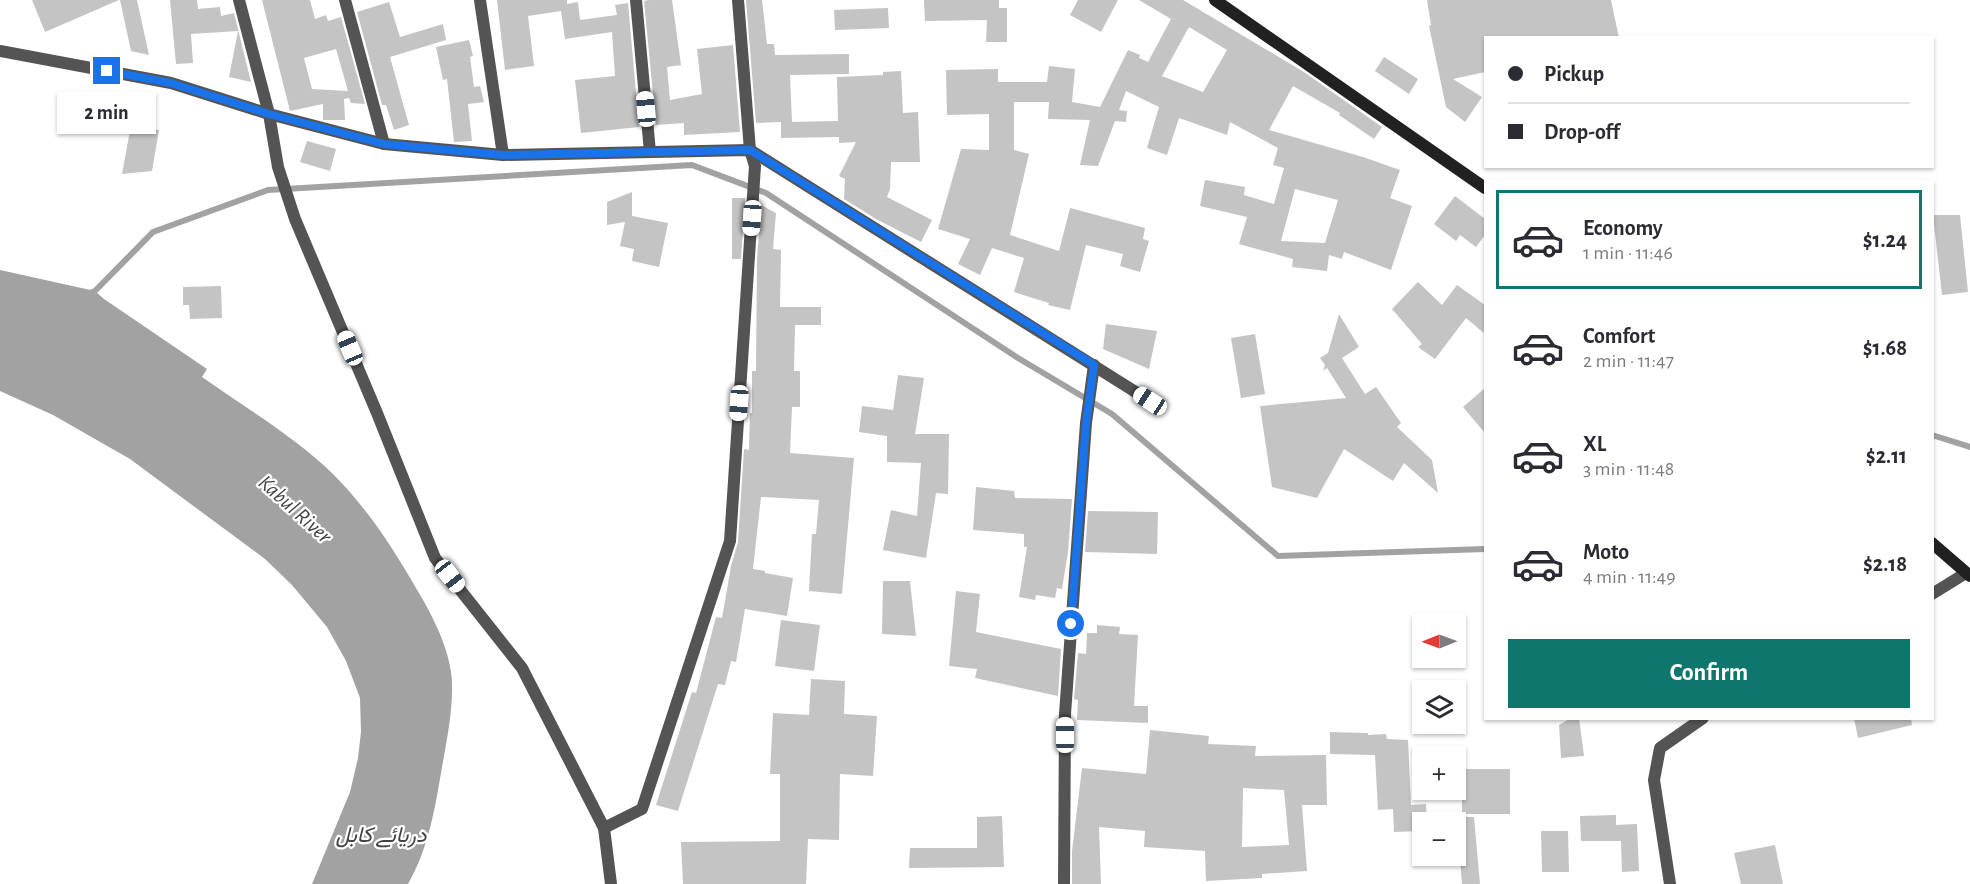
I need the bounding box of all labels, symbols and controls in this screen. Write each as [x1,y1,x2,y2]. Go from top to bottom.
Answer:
route end [93,57,120,84]
text: Pickup [1544,63,1604,85]
car [635,90,657,128]
callout: 2 min [57,92,156,134]
text: 2 min [84,103,129,123]
text: Drop-off [1544,121,1620,143]
car [742,199,762,237]
icon: car [1511,213,1565,267]
text: Economy [1583,217,1663,239]
text: $1.24 [1863,229,1907,251]
text: 1 min · 11:46 [1583,243,1673,263]
icon: car [1511,321,1565,375]
text: Comfort [1583,325,1655,347]
car [335,328,365,368]
text: $1.68 [1863,337,1907,359]
text: 2 min · 11:47 [1583,351,1674,371]
car [729,384,749,422]
car [1130,384,1170,418]
icon: car [1511,429,1565,483]
text: XL [1583,433,1606,455]
text: $2.11 [1866,445,1907,467]
text: 3 min · 11:48 [1583,459,1674,479]
water label: Kabul River [254,471,336,548]
icon: car [1511,537,1565,591]
text: Moto [1583,541,1629,563]
text: $2.18 [1863,553,1907,575]
car [432,556,468,596]
text: 4 min · 11:49 [1583,567,1676,587]
route start [1057,610,1084,637]
north arrow [1412,614,1466,668]
map controls [1412,614,1466,866]
button: Confirm [1508,639,1910,708]
button: layers [1412,680,1466,734]
car [1056,717,1074,753]
button: + [1412,746,1466,800]
button: − [1412,812,1466,866]
water label: دریائے کابل [336,824,427,848]

